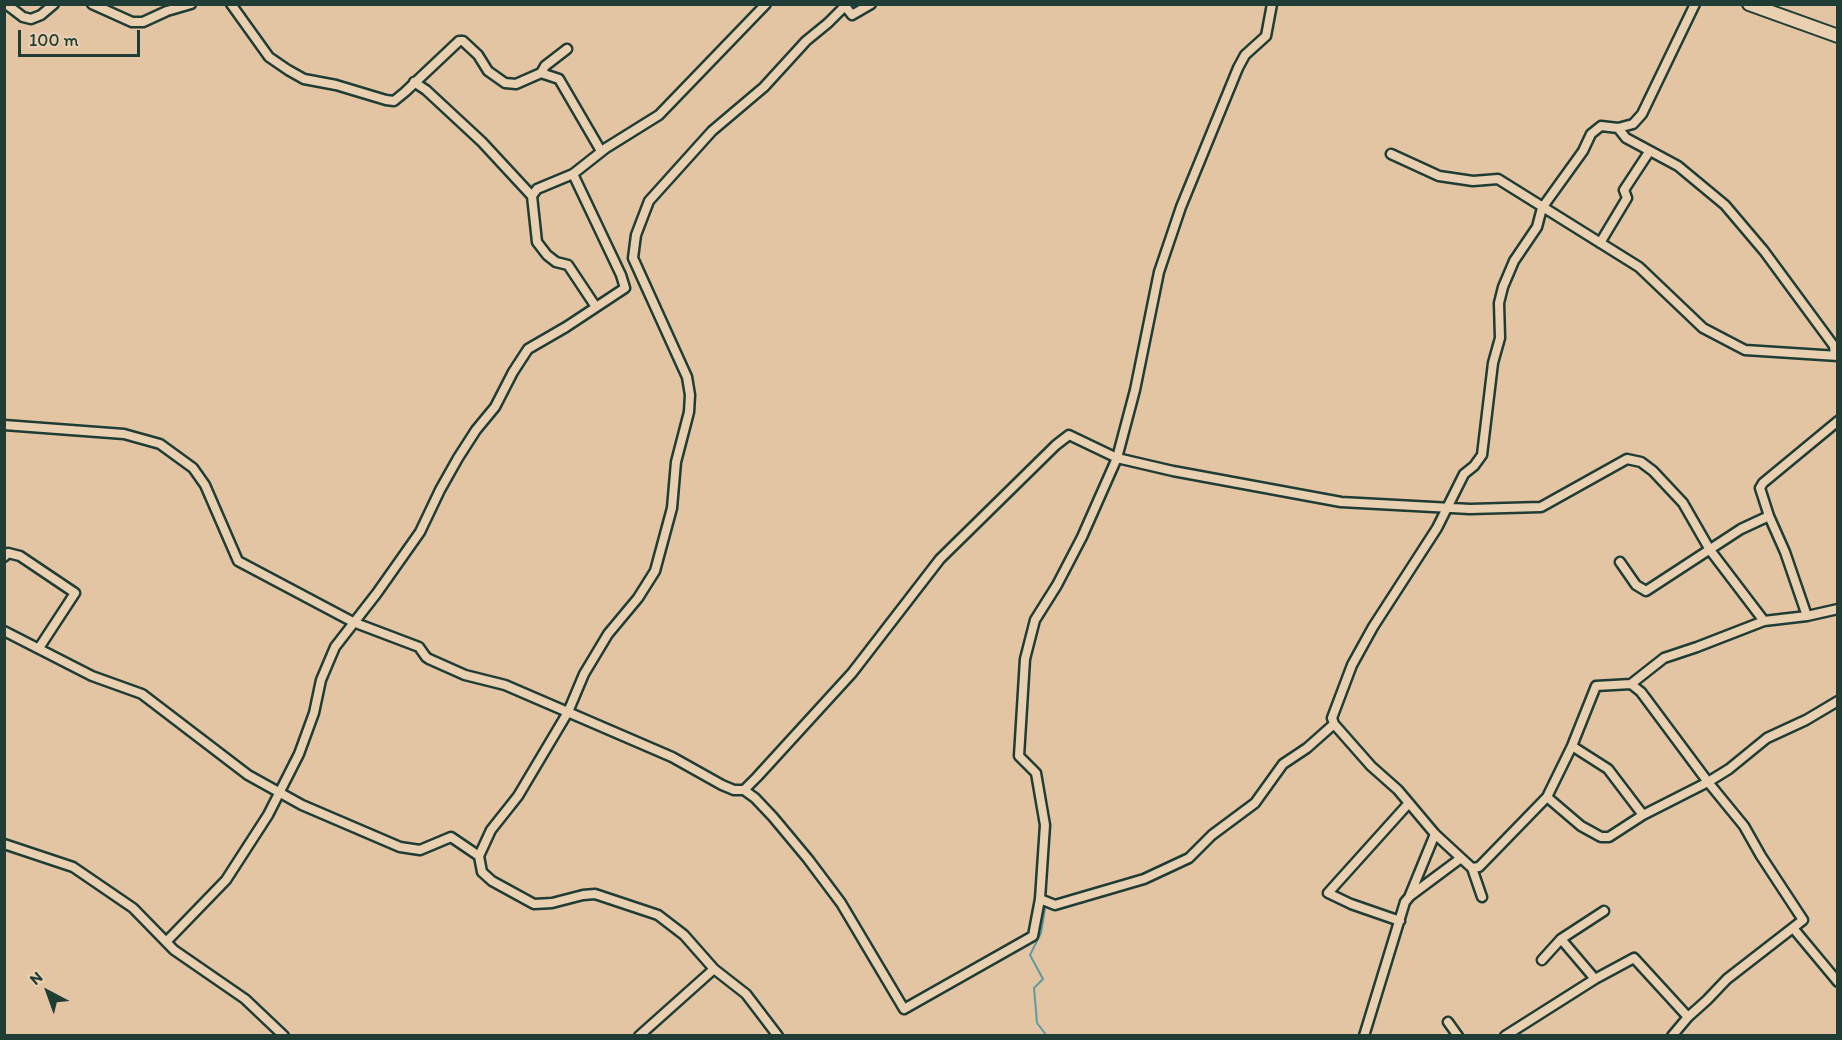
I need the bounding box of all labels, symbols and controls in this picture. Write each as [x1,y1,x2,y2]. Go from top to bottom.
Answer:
scale bar [21,18,142,56]
text: 100 m [29,29,79,51]
north arrow [18,962,78,1022]
text: N [26,967,46,989]

